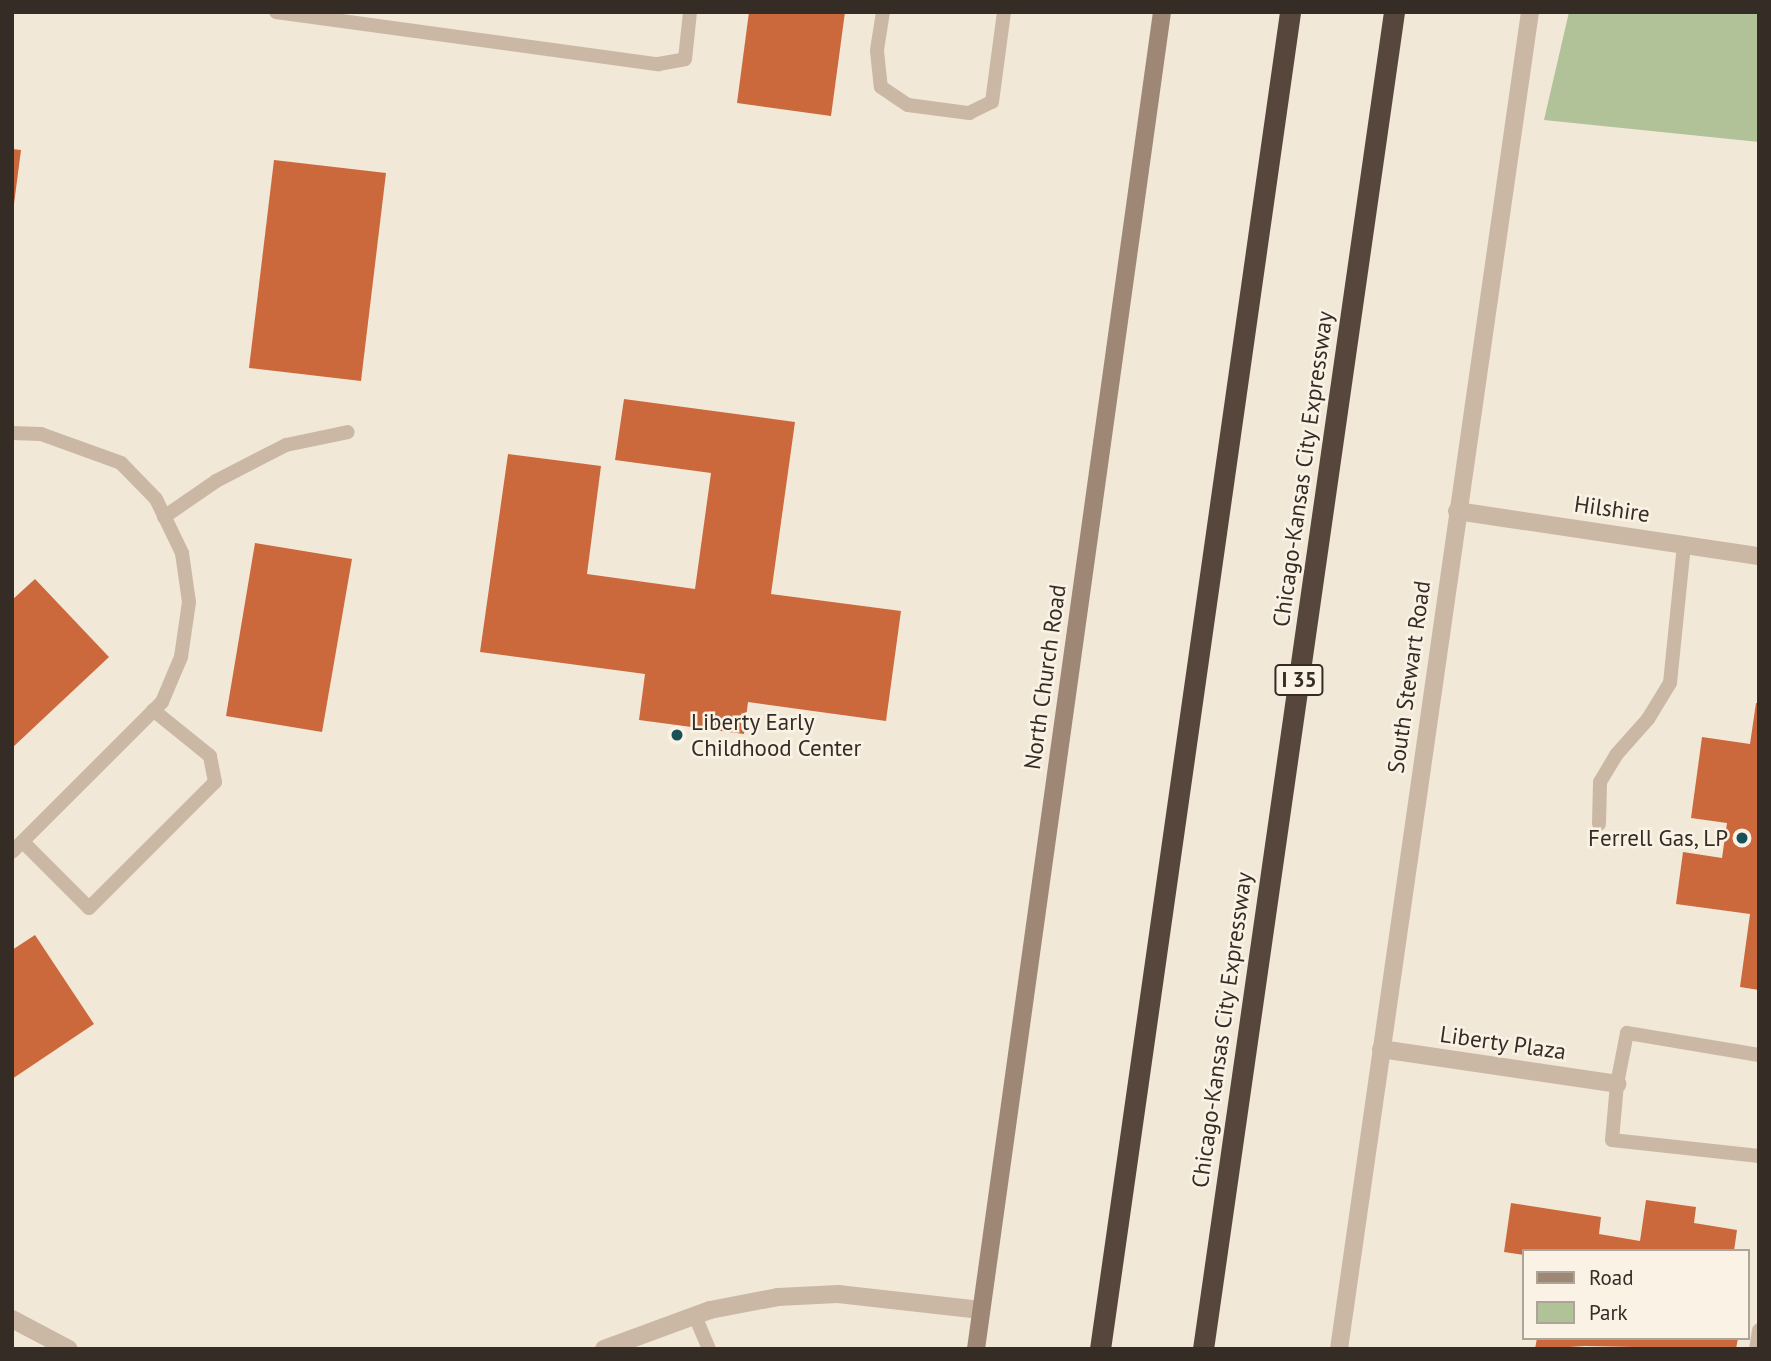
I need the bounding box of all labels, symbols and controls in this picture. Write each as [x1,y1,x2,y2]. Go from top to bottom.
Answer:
street label: Chicago-Kansas City Expressway [1267,309,1339,629]
street label: Hilshire [1572,490,1652,528]
street label: South Stewart Road [1382,579,1436,775]
street label: North Church Road [1018,583,1072,771]
road number: I 35 [1273,662,1325,698]
place label: Liberty Early Childhood Center [691,708,861,762]
marker: Liberty Early Childhood Center [669,727,685,743]
place label: Ferrell Gas, LP [1586,824,1728,852]
marker: Ferrell Gas, LP [1734,830,1750,846]
street label: Chicago-Kansas City Expressway [1186,870,1258,1190]
street label: Liberty Plaza [1438,1020,1568,1066]
legend [1522,1249,1750,1340]
text: Road [1589,1264,1633,1291]
text: Park [1589,1299,1628,1326]

